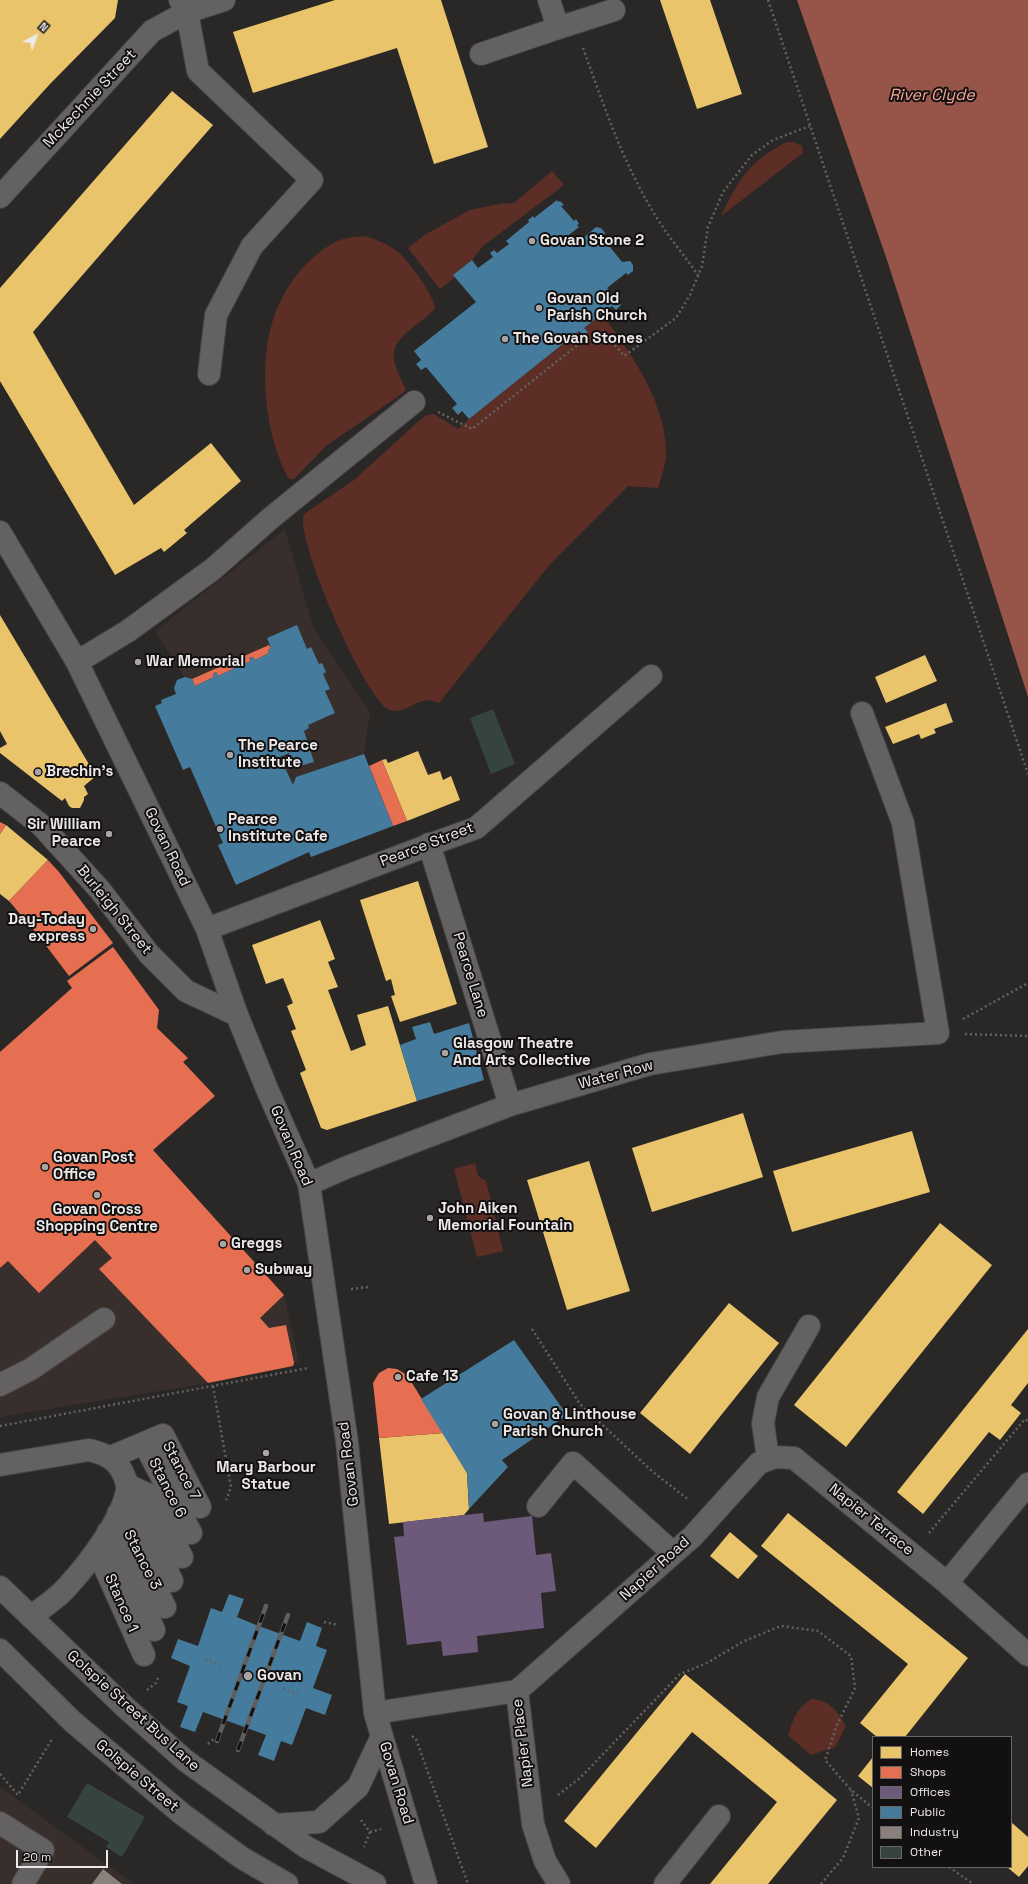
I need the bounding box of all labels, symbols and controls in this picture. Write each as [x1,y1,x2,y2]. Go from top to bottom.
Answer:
north arrow [16,16,56,56]
text: N [36,19,51,35]
street label: Mckechnie Street [40,46,140,152]
water label: River Clyde [889,86,975,106]
place label: Govan Stone 2 [540,232,644,250]
marker: Govan Stone 2 [527,236,537,246]
place label: Govan Old Parish Church [547,290,647,325]
marker: Govan Old Parish Church [534,303,544,313]
place label: The Govan Stones [513,330,643,348]
marker: The Govan Stones [500,334,510,344]
place label: War Memorial [146,653,244,671]
marker: War Memorial [133,657,143,667]
place label: The Pearce Institute [238,737,318,772]
marker: The Pearce Institute [225,750,235,760]
place label: Brechin's [46,763,113,781]
marker: Brechin's [33,767,43,777]
street label: Govan Road [140,805,194,889]
place label: Pearce Institute Cafe [228,811,328,846]
place label: Sir William Pearce [27,816,101,851]
street label: Pearce Street [377,819,477,871]
marker: Pearce Institute Cafe [215,824,225,834]
marker: Sir William Pearce [104,829,114,839]
street label: Burleigh Street [73,862,155,958]
place label: Day-Today express [8,911,85,946]
marker: Day-Today express [88,924,98,934]
street label: Pearce Lane [448,930,492,1020]
place label: Glasgow Theatre And Arts Collective [453,1035,591,1070]
marker: Glasgow Theatre And Arts Collective [440,1048,450,1058]
street label: Water Row [577,1056,655,1094]
street label: Govan Road [266,1103,316,1189]
place label: Govan Post Office [53,1149,134,1184]
marker: Govan Post Office [40,1162,50,1172]
marker: Govan Cross Shopping Centre [92,1190,102,1200]
place label: John Aiken Memorial Fountain [438,1200,572,1235]
place label: Govan Cross Shopping Centre [36,1201,158,1236]
marker: John Aiken Memorial Fountain [425,1213,435,1223]
place label: Greggs [231,1235,282,1253]
marker: Greggs [218,1239,228,1249]
place label: Subway [255,1261,312,1279]
marker: Subway [242,1265,252,1275]
place label: Cafe 13 [406,1368,458,1386]
marker: Cafe 13 [393,1372,403,1382]
place label: Govan & Linthouse Parish Church [503,1406,636,1441]
marker: Govan & Linthouse Parish Church [490,1419,500,1429]
street label: Govan Road [335,1421,363,1507]
street label: Stance 7 [158,1439,204,1503]
marker: Mary Barbour Statue [261,1448,271,1458]
street label: Stance 6 [144,1455,190,1521]
place label: Mary Barbour Statue [216,1459,316,1494]
street label: Napier Terrace [825,1480,917,1560]
street label: Stance 3 [119,1527,165,1593]
street label: Napier Road [617,1533,693,1605]
street label: Stance 1 [100,1571,142,1635]
street label: Golspie Street Bus Lane [63,1647,203,1775]
place label: Govan [257,1667,302,1685]
marker: Govan [242,1670,254,1682]
street label: Napier Place [509,1698,537,1788]
street label: Golspie Street [92,1736,182,1816]
legend [872,1736,1012,1868]
street label: Govan Road [375,1740,417,1826]
text: Homes [910,1744,949,1760]
text: Shops [910,1764,946,1780]
text: Offices [910,1784,950,1800]
text: Public [910,1804,945,1820]
text: Industry [910,1824,959,1840]
scale bar [18,1842,110,1868]
text: Other [910,1844,943,1860]
text: 20 m [23,1849,51,1865]

